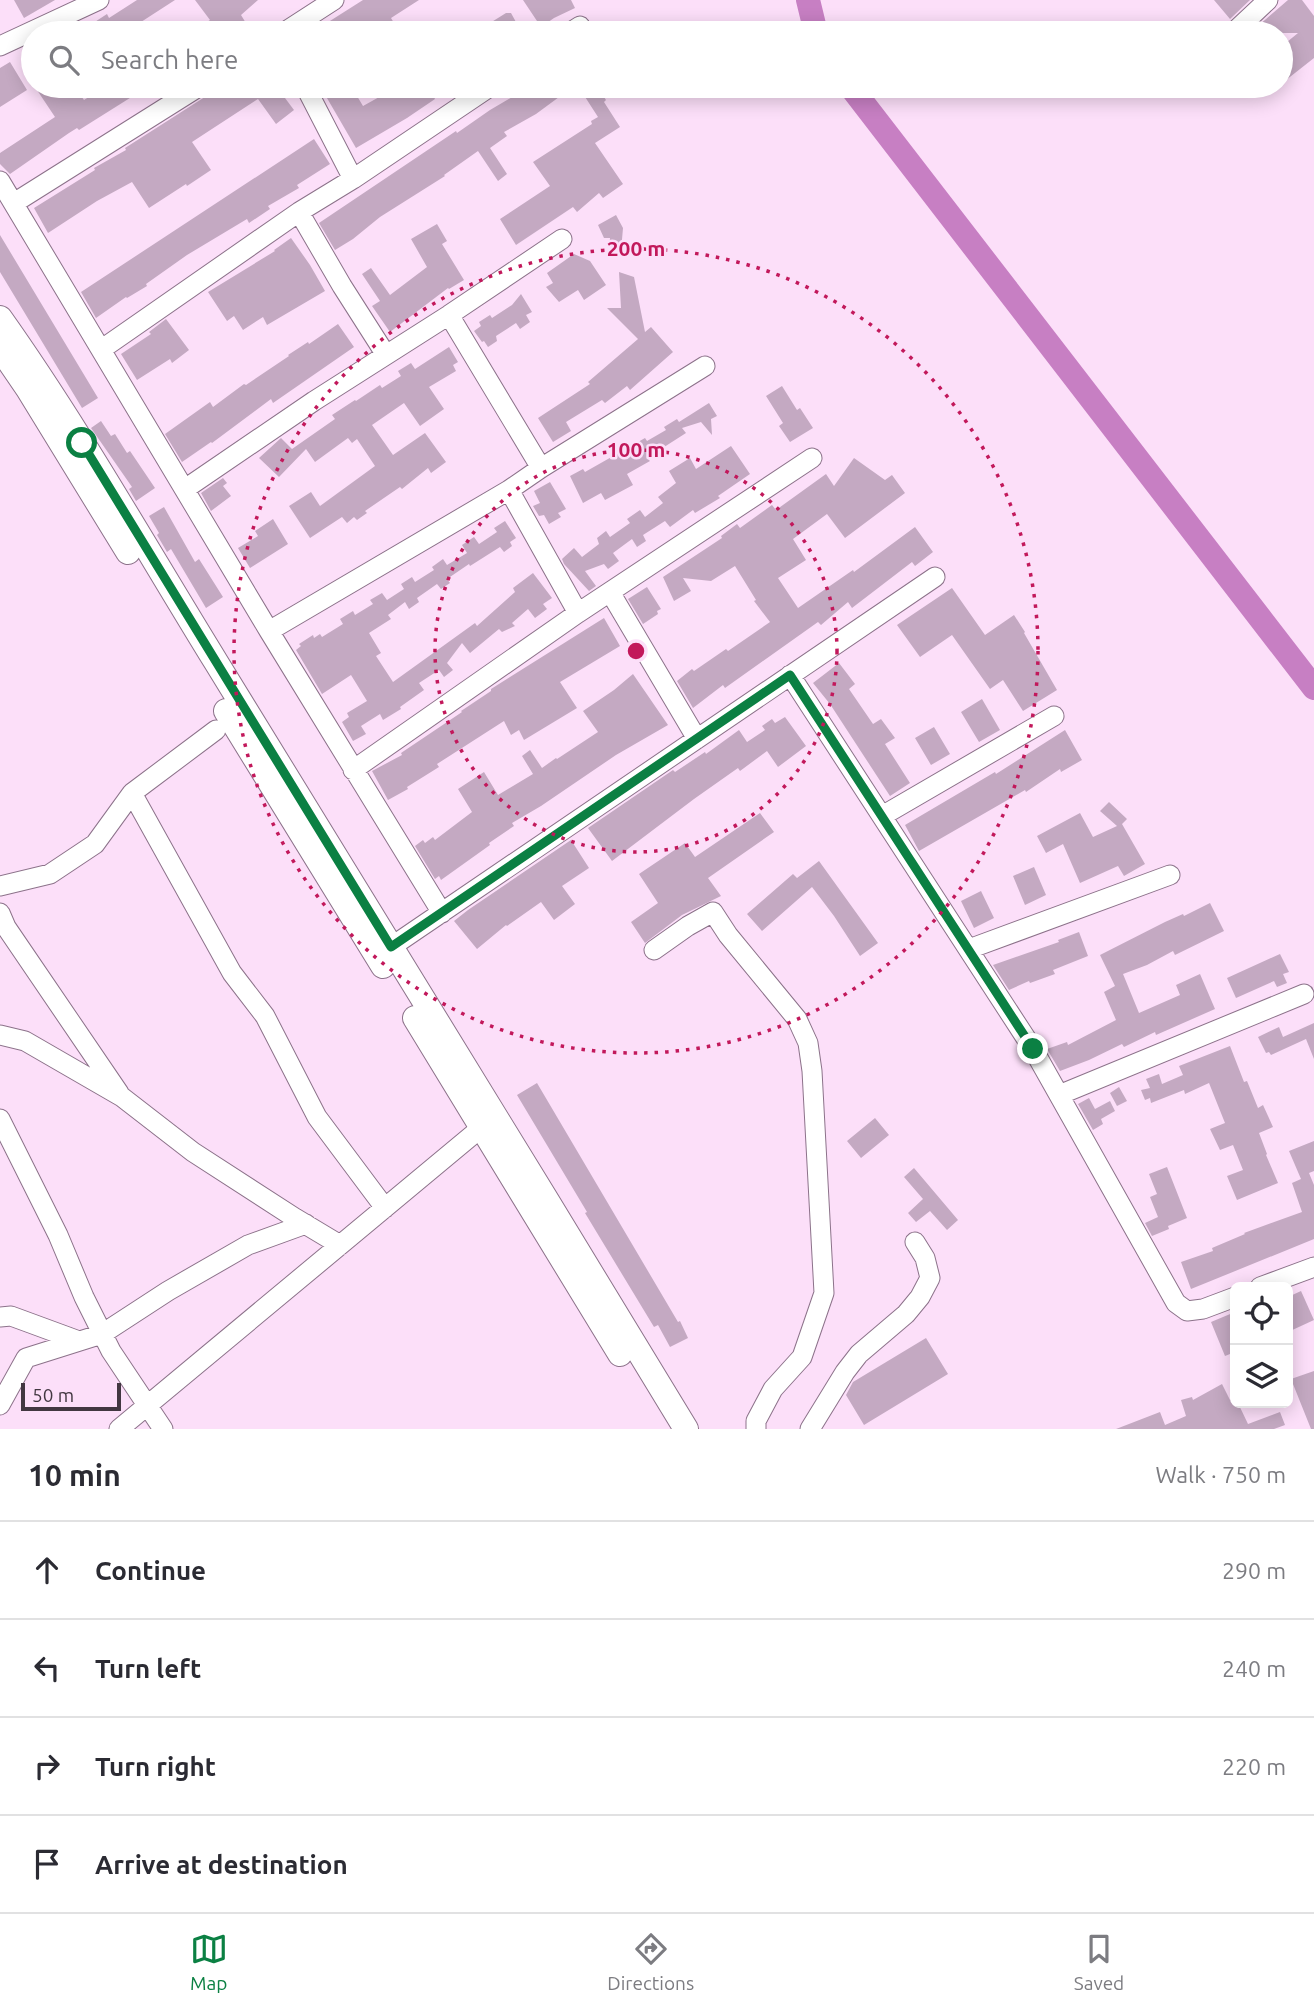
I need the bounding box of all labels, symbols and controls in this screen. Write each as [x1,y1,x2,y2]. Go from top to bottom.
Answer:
search box [21,21,1293,98]
icon: search [45,41,83,79]
text: Search here [101,45,238,74]
text: 200 m [607,236,665,260]
route start [66,427,97,458]
text: 100 m [607,437,665,461]
centre of rings [624,639,648,663]
route end [1017,1033,1048,1064]
map controls [1230,1282,1293,1408]
button: locate [1230,1282,1293,1345]
button: layers [1230,1345,1293,1408]
scale bar [21,1380,121,1412]
text: 50 m [32,1384,74,1406]
text: 10 min [28,1458,121,1492]
text: Walk · 750 m [1155,1462,1286,1487]
icon: ahead [28,1551,66,1589]
text: Continue [95,1556,206,1585]
text: 290 m [1222,1558,1286,1583]
icon: left [28,1649,66,1687]
text: Turn left [95,1654,201,1683]
text: 240 m [1222,1656,1286,1681]
icon: right [28,1747,66,1785]
text: Turn right [95,1752,216,1781]
text: 220 m [1222,1754,1286,1779]
icon: arrive [28,1845,66,1883]
text: Arrive at destination [95,1850,348,1879]
tab: Map [190,1930,228,1994]
tab: Directions [607,1930,694,1994]
tab: Saved [1074,1930,1124,1994]

